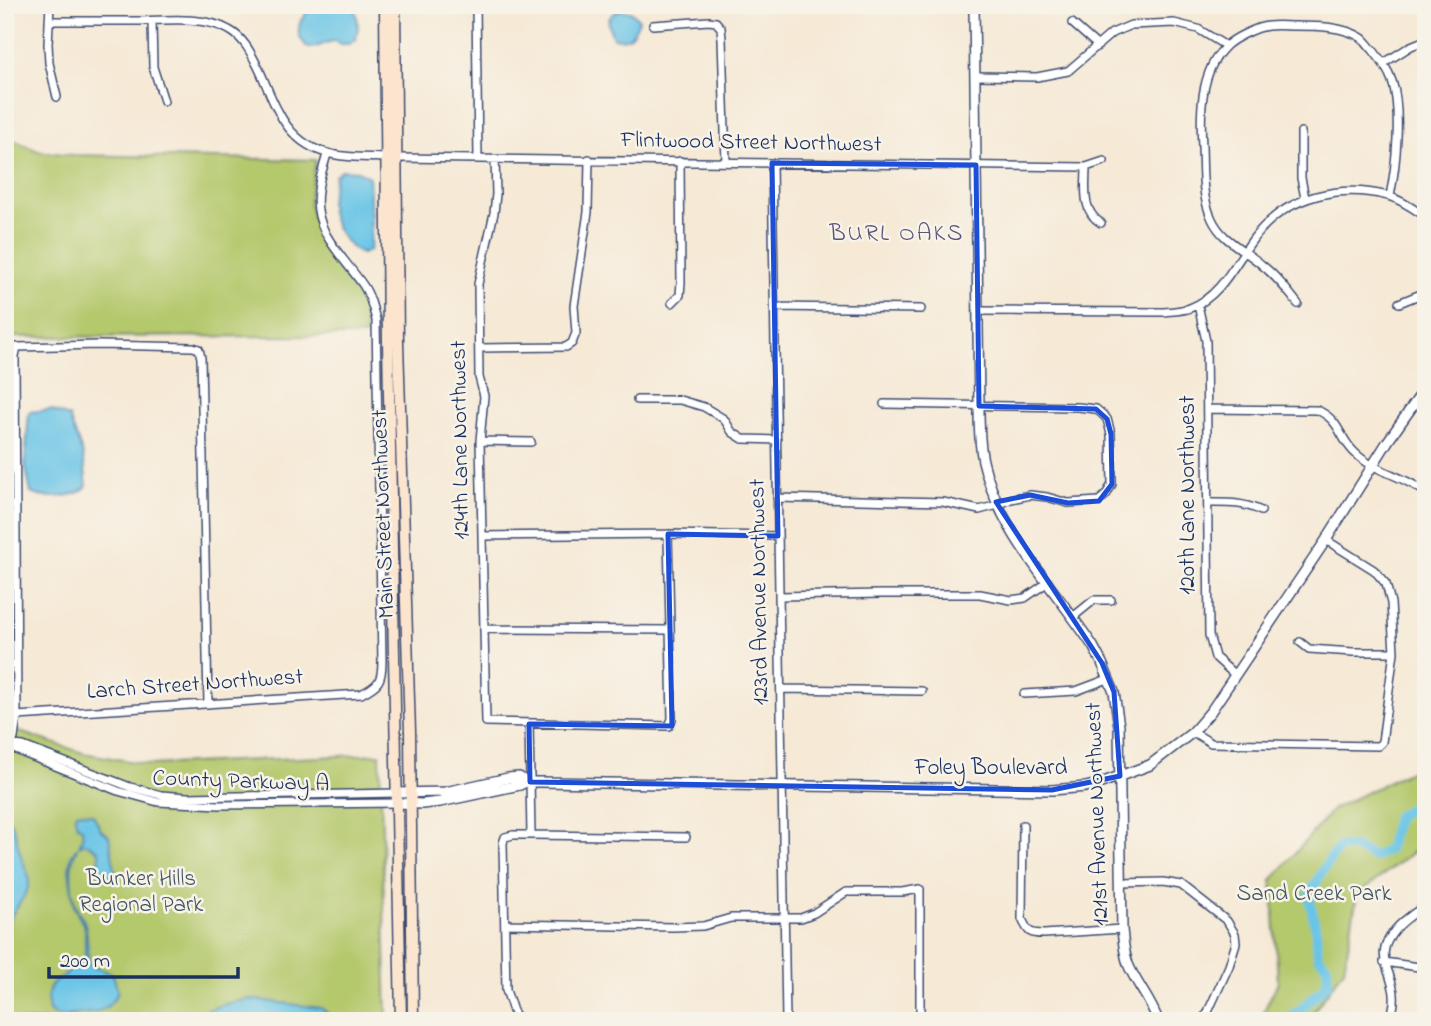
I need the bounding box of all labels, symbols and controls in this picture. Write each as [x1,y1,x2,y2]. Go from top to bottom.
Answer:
street label: Flintwood Street Northwest [619,124,882,162]
district label: BURL OAKS [828,217,965,252]
street label: 124th Lane Northwest [443,340,479,540]
street label: 120th Lane Northwest [1172,395,1205,595]
street label: Main Street Northwest [364,409,404,619]
street label: 123rd Avenue Northwest [742,478,778,706]
street label: Larch Street Northwest [86,661,305,709]
street label: 121st Avenue Northwest [1078,701,1118,926]
street label: Foley Boulevard [914,752,1068,787]
street label: County Parkway A [152,762,330,804]
park label: Bunker Hills Regional Park [79,863,204,923]
park label: Sand Creek Park [1237,878,1392,911]
scale bar [49,935,238,979]
text: 200 m [60,947,110,977]

